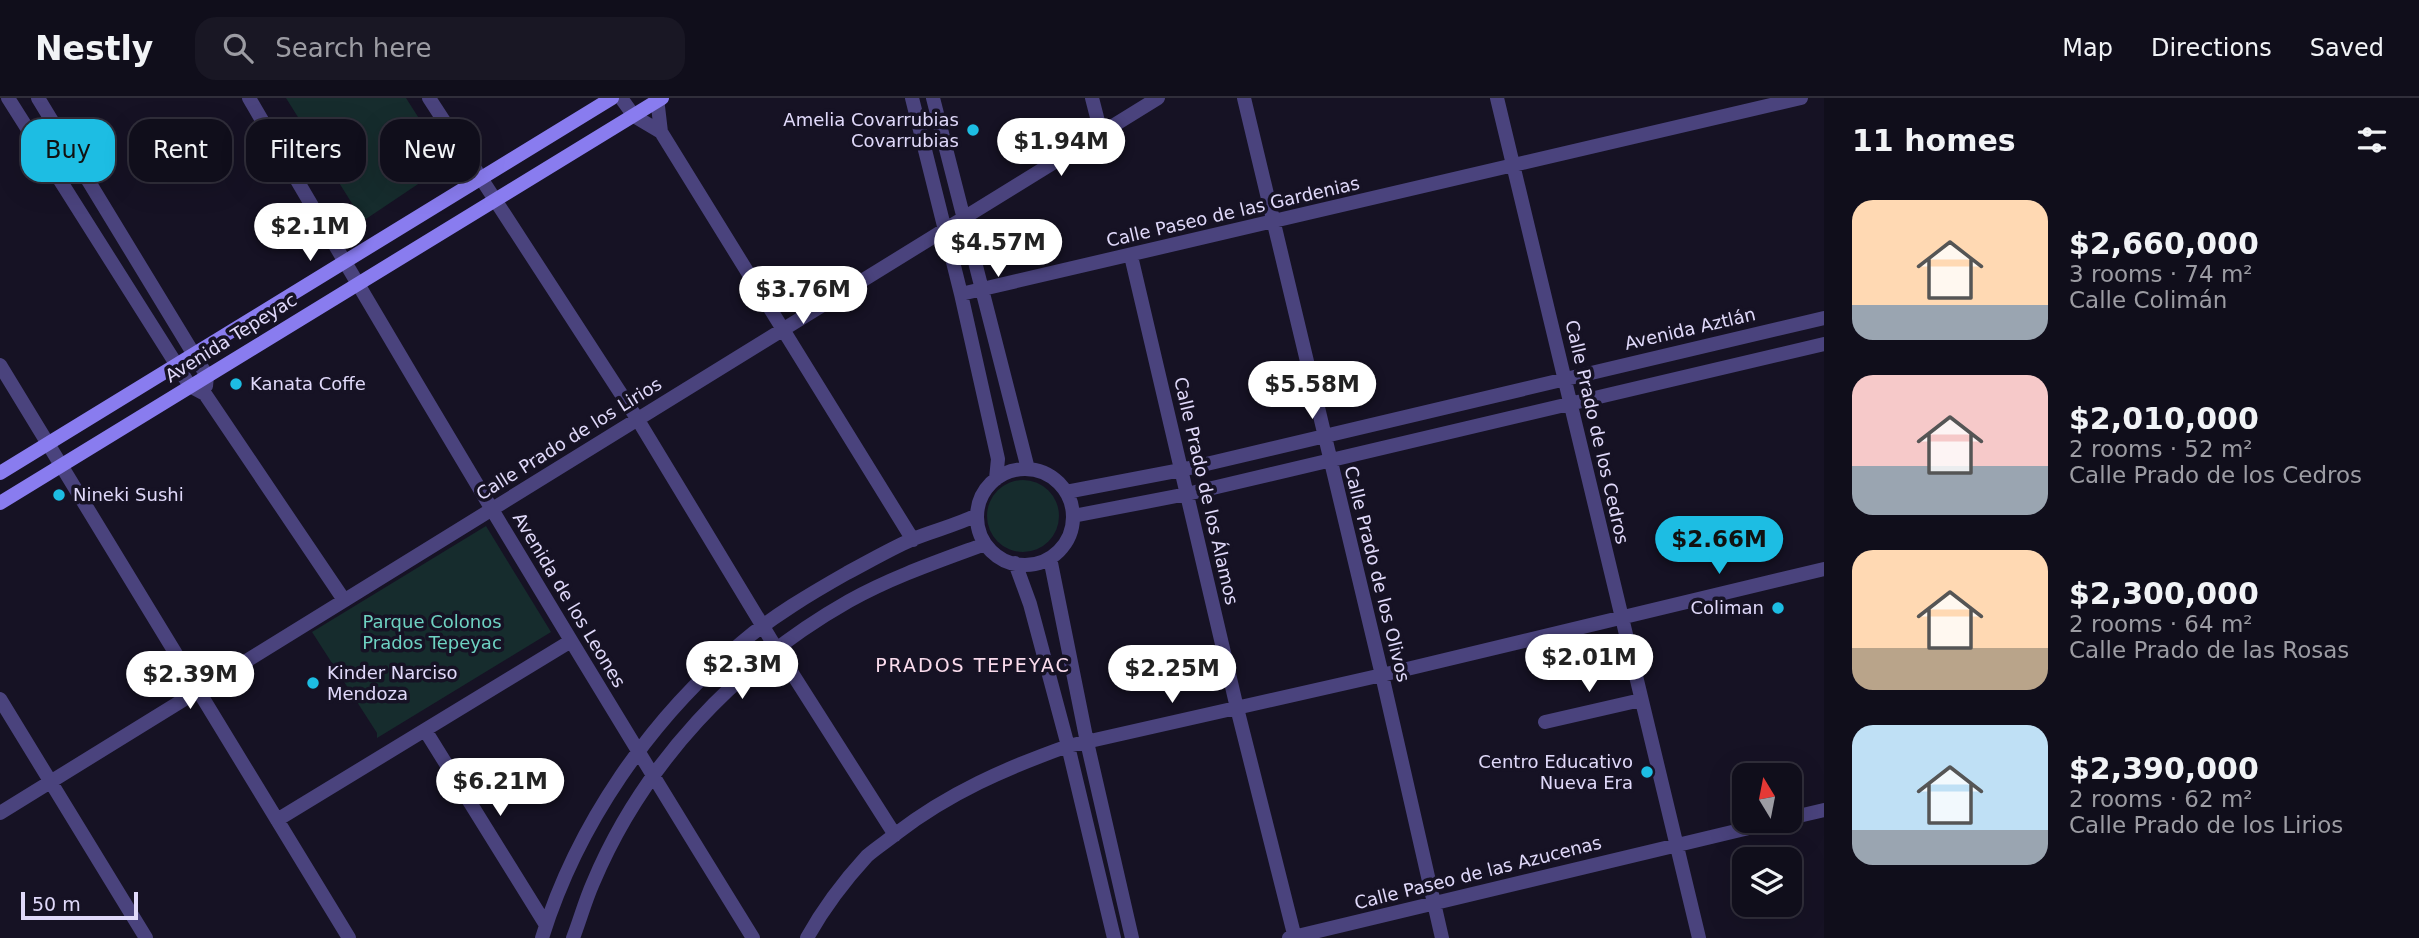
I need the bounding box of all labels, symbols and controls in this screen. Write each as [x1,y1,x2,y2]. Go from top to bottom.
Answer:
search box [195,17,685,80]
text: Nestly [35,29,153,68]
icon: search [219,29,257,67]
text: Search here [275,33,431,63]
text: Map [2062,34,2113,62]
text: Directions [2151,34,2272,62]
text: Saved [2310,34,2384,62]
place label: Amelia Covarrubias Covarrubias [783,109,959,151]
pin: $1.94M [1004,118,1118,178]
chip: Buy [21,119,115,182]
chip: Rent [129,119,232,182]
chip: Filters [246,119,366,182]
chip: New [380,119,480,182]
icon: filters [2353,121,2391,159]
marker: Amelia Covarrubias Covarrubias [965,122,981,138]
text: 11 homes [1852,123,2016,158]
text: $1.94M [1013,128,1109,154]
street label: Calle Paseo de las Gardenias [1104,172,1362,251]
pin: $2.1M [261,204,359,263]
text: $2.1M [270,213,350,239]
pin: $4.57M [941,220,1055,279]
text: $2,660,000 [2069,226,2259,261]
icon: home [1908,228,1992,312]
text: $4.57M [950,229,1046,255]
text: 3 rooms · 74 m² [2069,261,2253,287]
pin: $3.76M [746,266,860,326]
text: $3.76M [755,276,851,302]
text: Calle Colimán [2069,287,2227,313]
street label: Avenida Tepeyac [161,289,300,386]
street label: Avenida Aztlán [1622,303,1757,354]
street label: Calle Prado de los Cedros [1561,318,1634,546]
pin: $5.58M [1255,362,1369,421]
text: $5.58M [1264,371,1360,397]
place label: Kanata Coffe [250,373,366,394]
street label: Calle Prado de los Lirios [472,373,665,504]
street label: Calle Prado de los Álamos [1170,375,1243,607]
marker: Kanata Coffe [228,376,244,392]
text: $2,010,000 [2069,401,2259,436]
icon: home [1908,403,1992,487]
text: 2 rooms · 52 m² [2069,436,2253,462]
text: Calle Prado de los Cedros [2069,462,2362,488]
street label: Calle Prado de los Olivos [1340,464,1415,684]
place label: Nineki Sushi [73,484,184,505]
marker: Nineki Sushi [51,487,67,503]
street label: Avenida de los Leones [509,508,630,691]
pin: $2.66M [1662,517,1776,576]
text: $2.66M [1671,526,1767,552]
text: $2,300,000 [2069,576,2259,611]
icon: home [1908,578,1992,662]
place label: Coliman [1690,597,1764,618]
marker: Coliman [1770,600,1786,616]
park label: Parque Colonos Prados Tepeyac [362,611,502,653]
text: 2 rooms · 64 m² [2069,611,2253,637]
pin: $2.01M [1532,634,1646,694]
text: Calle Prado de las Rosas [2069,637,2349,663]
pin: $2.3M [693,642,791,701]
text: $2.01M [1541,644,1637,670]
pin: $2.25M [1115,646,1229,705]
text: $2.3M [702,651,782,677]
pin: $2.39M [133,652,247,711]
district label: PRADOS TEPEYAC [875,654,1071,676]
text: $2.25M [1124,655,1220,681]
text: $2.39M [142,661,238,687]
place label: Kinder Narciso Mendoza [327,662,458,704]
marker: Kinder Narciso Mendoza [305,675,321,691]
place label: Centro Educativo Nueva Era [1478,751,1633,793]
text: $2,390,000 [2069,751,2259,786]
icon: home [1908,753,1992,837]
pin: $6.21M [443,758,557,818]
north arrow [1732,763,1802,833]
map controls [1732,763,1802,917]
marker: Centro Educativo Nueva Era [1639,764,1655,780]
text: $6.21M [452,768,548,794]
text: 2 rooms · 62 m² [2069,786,2253,812]
text: Calle Prado de los Lirios [2069,812,2343,838]
street label: Calle Paseo de las Azucenas [1352,832,1604,913]
button: layers [1732,847,1802,917]
scale bar [21,889,138,921]
text: 50 m [32,893,81,915]

